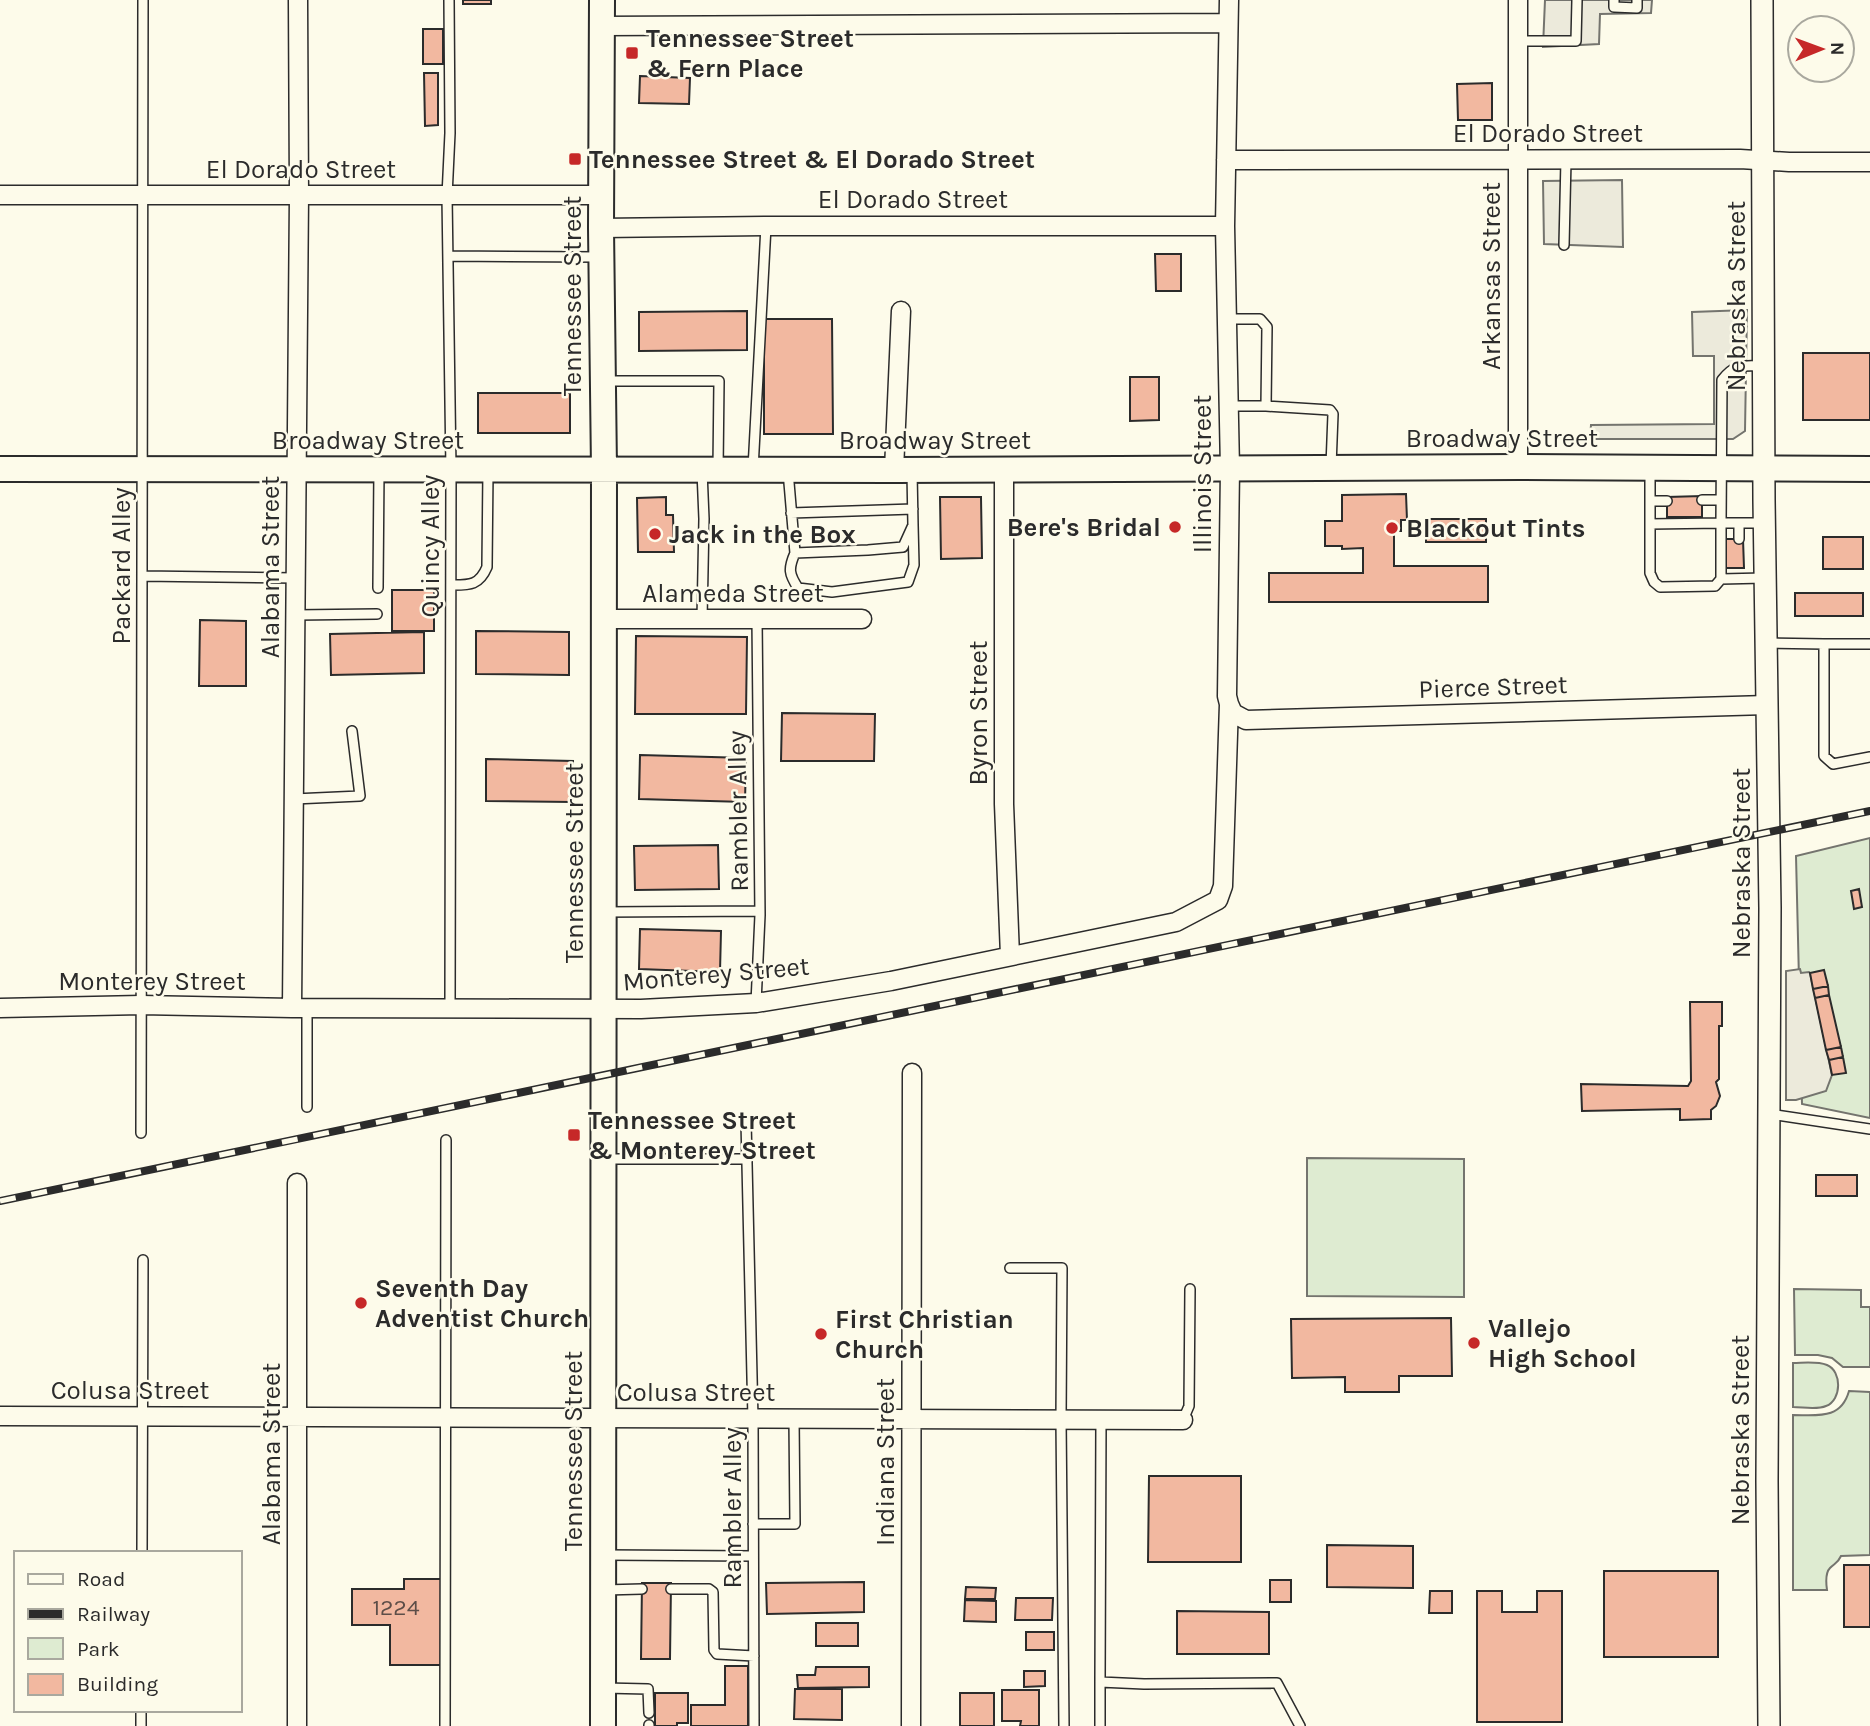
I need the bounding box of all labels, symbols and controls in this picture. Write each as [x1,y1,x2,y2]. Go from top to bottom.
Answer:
north arrow [1786,14,1856,84]
place label: Tennessee Street & Fern Place [646,23,854,84]
text: N [1826,42,1848,56]
marker: Tennessee Street & Fern Place [624,45,640,61]
street label: El Dorado Street [1453,118,1643,149]
place label: Tennessee Street & El Dorado Street [589,144,1035,175]
marker: Tennessee Street & El Dorado Street [567,151,583,167]
street label: El Dorado Street [206,154,396,185]
street label: Arkansas Street [1476,182,1507,370]
street label: El Dorado Street [818,184,1008,215]
street label: Tennessee Street [557,195,588,396]
street label: Nebraska Street [1721,201,1752,391]
street label: Illinois Street [1187,395,1218,553]
street label: Broadway Street [1406,423,1598,454]
street label: Broadway Street [272,425,464,456]
street label: Broadway Street [839,425,1031,456]
street label: Quincy Alley [415,475,446,617]
street label: Alabama Street [255,476,286,658]
street label: Packard Alley [106,487,137,645]
place label: Bere's Bridal [1007,512,1161,543]
place label: Blackout Tints [1406,513,1586,544]
place label: Jack in the Box [669,519,856,550]
marker: Bere's Bridal [1167,519,1183,535]
marker: Blackout Tints [1384,520,1400,536]
marker: Jack in the Box [647,526,663,542]
street label: Alameda Street [642,578,824,609]
street label: Byron Street [963,640,994,786]
street label: Pierce Street [1418,669,1568,705]
street label: Rambler Alley [721,730,755,892]
street label: Tennessee Street [559,762,590,963]
street label: Nebraska Street [1726,768,1757,958]
street label: Monterey Street [621,950,811,998]
street label: Monterey Street [58,966,246,997]
place label: Tennessee Street & Monterey Street [588,1105,816,1166]
marker: Tennessee Street & Monterey Street [566,1127,582,1143]
place label: Seventh Day Adventist Church [375,1273,589,1334]
marker: Seventh Day Adventist Church [353,1295,369,1311]
place label: First Christian Church [835,1304,1014,1365]
place label: Vallejo High School [1488,1313,1637,1374]
marker: First Christian Church [813,1326,829,1342]
marker: Vallejo High School [1466,1335,1482,1351]
street label: Nebraska Street [1725,1335,1756,1525]
street label: Tennessee Street [558,1350,589,1551]
street label: Alabama Street [256,1363,287,1545]
street label: Colusa Street [51,1375,210,1406]
street label: Colusa Street [617,1377,776,1408]
street label: Indiana Street [870,1378,901,1546]
street label: Rambler Alley [717,1427,748,1589]
legend [14,1551,242,1712]
text: Road [77,1567,125,1591]
house number: 1224 [372,1594,420,1621]
text: Railway [77,1602,150,1626]
text: Park [77,1637,120,1661]
text: Building [77,1672,158,1696]

